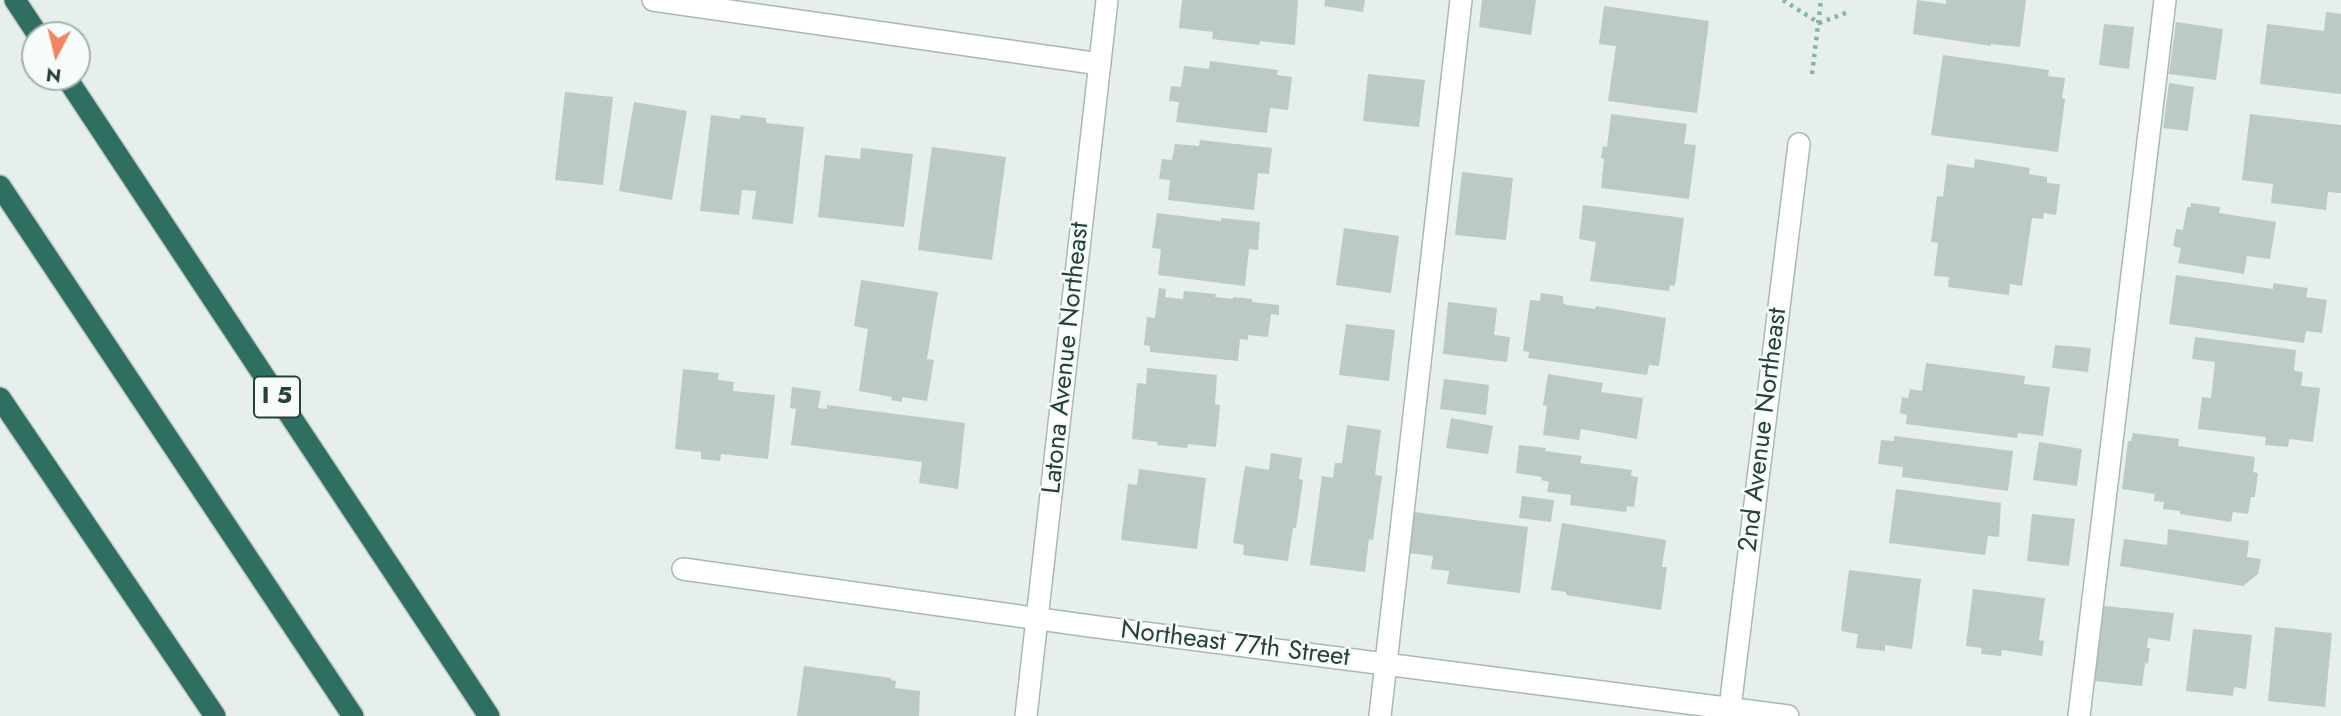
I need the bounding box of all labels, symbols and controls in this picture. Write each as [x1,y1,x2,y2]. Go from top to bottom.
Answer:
north arrow [21,21,91,91]
text: N [44,61,63,90]
street label: Latona Avenue Northeast [1037,221,1097,495]
street label: 2nd Avenue Northeast [1734,306,1794,554]
road number: I 5 [254,376,300,418]
street label: Northeast 77th Street [1119,615,1351,675]

